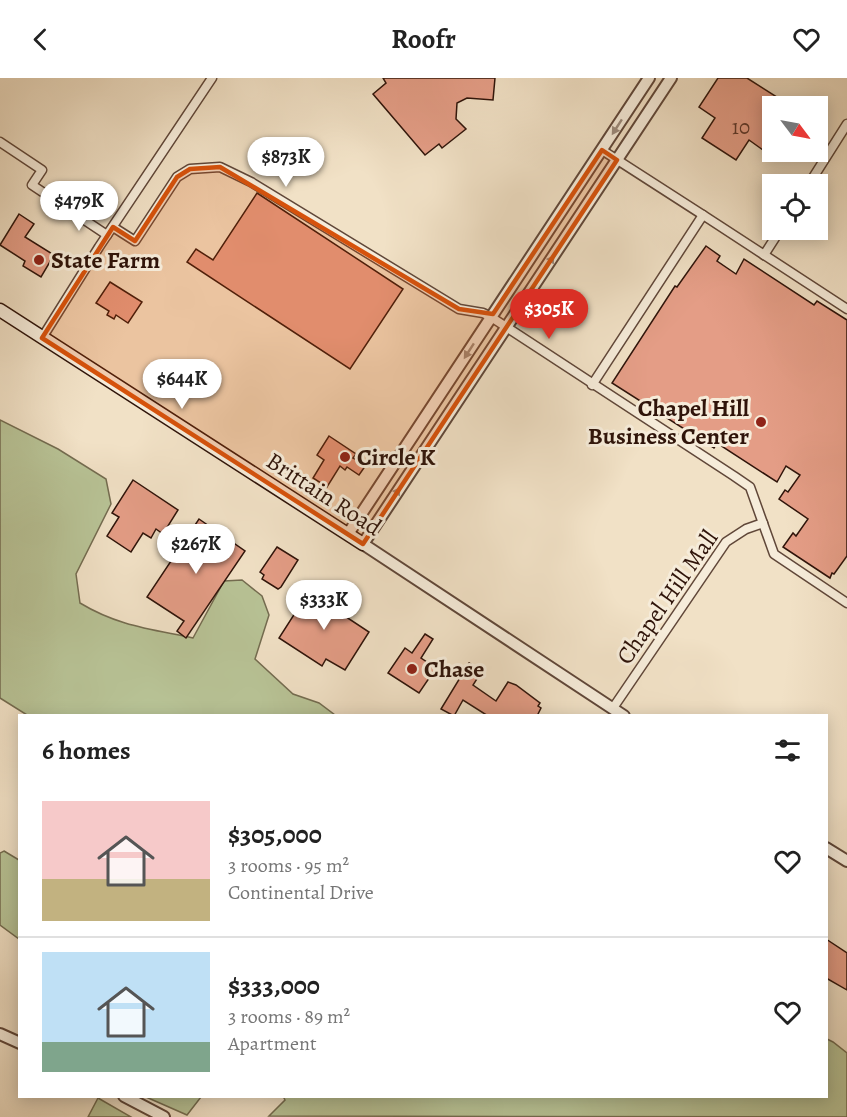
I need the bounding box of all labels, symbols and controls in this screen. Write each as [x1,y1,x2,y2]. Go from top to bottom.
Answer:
text: Roofr [391,21,456,57]
icon: back [24,23,57,56]
icon: heart [790,23,823,56]
north arrow [762,96,828,162]
map controls [762,96,828,240]
house number: 10 [732,113,750,141]
one-way arrow [612,119,623,135]
pin: $873K [244,137,328,188]
text: $873K [261,143,311,170]
button: locate [762,174,828,240]
pin: $479K [37,181,121,232]
text: $479K [54,187,104,214]
place label: State Farm [51,244,160,276]
marker: State Farm [32,253,46,267]
one-way arrow [543,255,555,271]
pin: $305K [507,289,591,340]
text: $305K [524,295,574,322]
one-way arrow [463,342,474,359]
pin: $644K [140,359,224,410]
text: $644K [157,365,207,392]
place label: Chapel Hill Business Center [588,392,750,452]
marker: Chapel Hill Business Center [754,415,768,429]
place label: Circle K [357,441,436,473]
street label: Brittain Road [260,445,388,543]
marker: Circle K [338,450,352,464]
one-way arrow [389,487,400,503]
street label: Chapel Hill Mall [609,523,725,671]
pin: $267K [154,524,238,575]
text: $267K [171,530,221,557]
pin: $333K [282,580,366,631]
text: $333K [300,586,348,613]
place label: Chase [424,653,484,685]
marker: Chase [405,662,419,676]
text: 6 homes [42,733,131,768]
icon: filters [771,734,804,767]
text: $305,000 [228,817,322,852]
icon: home [90,825,162,897]
icon: heart [771,845,804,878]
text: 3 rooms · 95 m² [228,852,349,879]
text: Continental Drive [228,879,374,906]
text: $333,000 [228,968,320,1003]
icon: home [90,976,162,1048]
icon: heart [771,996,804,1029]
text: 3 rooms · 89 m² [228,1003,350,1030]
text: Apartment [228,1030,317,1057]

